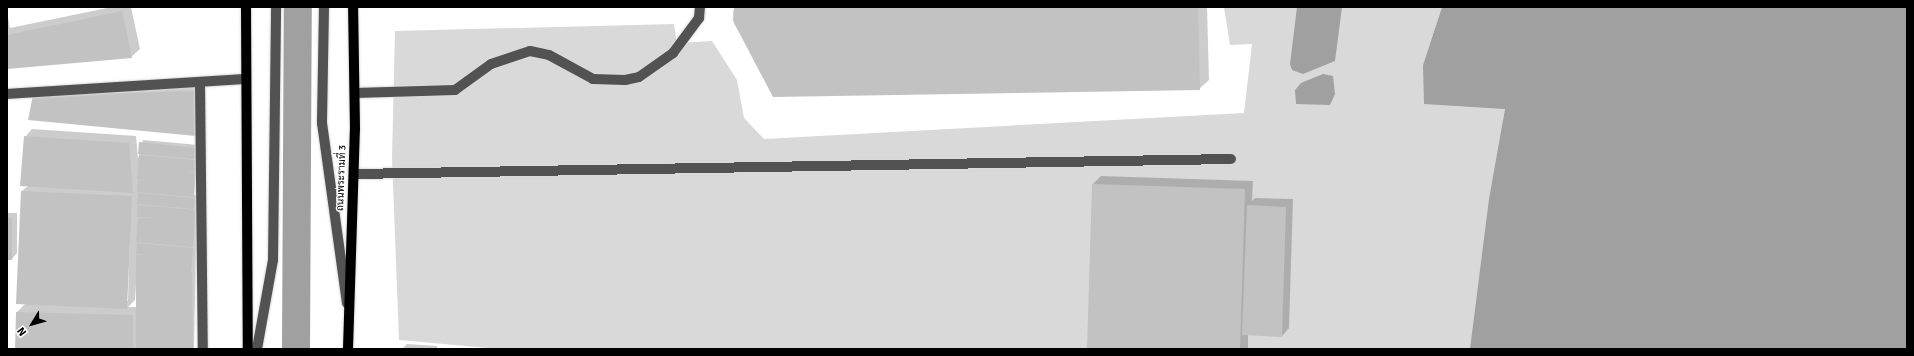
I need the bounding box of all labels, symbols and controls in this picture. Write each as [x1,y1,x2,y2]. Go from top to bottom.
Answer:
street label: ถนนพระรามที่ 3 [335,145,349,211]
north arrow [12,304,52,344]
text: N [15,325,30,338]

